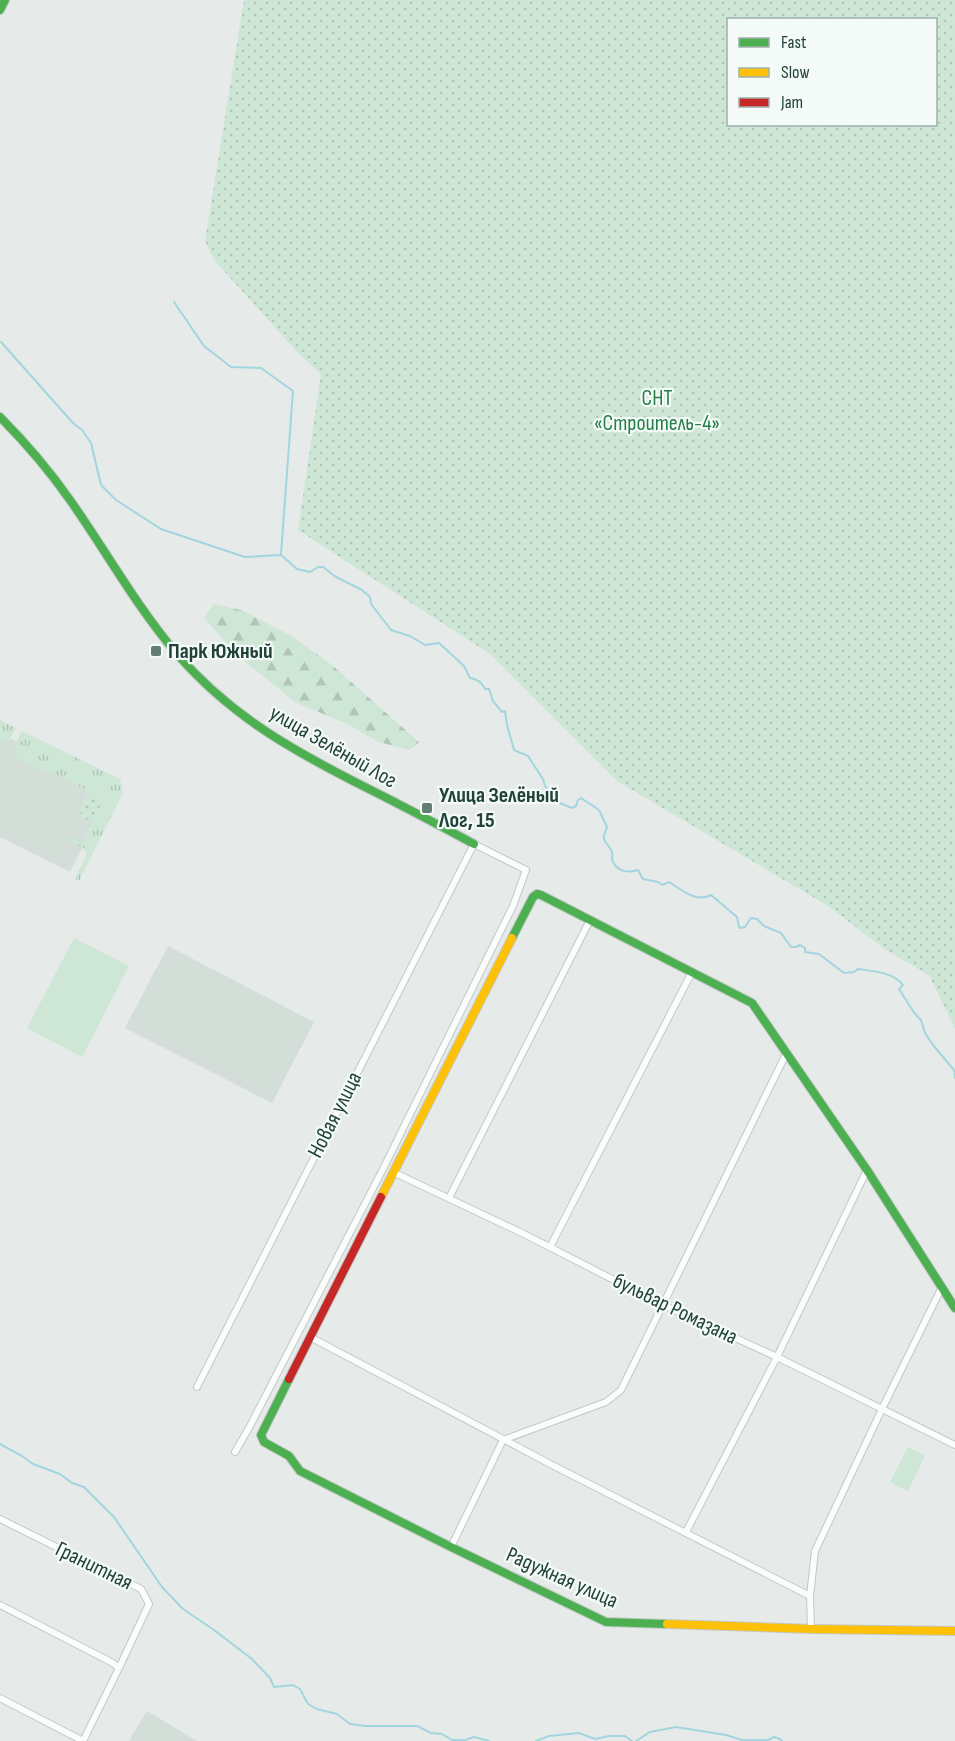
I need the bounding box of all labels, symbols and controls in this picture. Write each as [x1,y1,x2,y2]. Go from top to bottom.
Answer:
legend [727,18,937,126]
text: Fast [781,32,807,53]
text: Slow [781,62,810,83]
text: Jam [780,92,803,113]
park label: СНТ «Строитель-4» [594,385,720,437]
place label: Парк Южный [168,638,273,665]
marker: Парк Южный [149,644,163,658]
street label: улица Зелёный Лог [264,700,402,794]
place label: Улица Зелёный Лог, 15 [438,782,559,834]
marker: Улица Зелёный Лог, 15 [420,801,434,815]
street label: Новая улица [302,1067,368,1163]
street label: бульвар Ромазана [608,1267,742,1351]
street label: Гранитная [51,1536,137,1596]
street label: Радужная улица [502,1541,622,1615]

